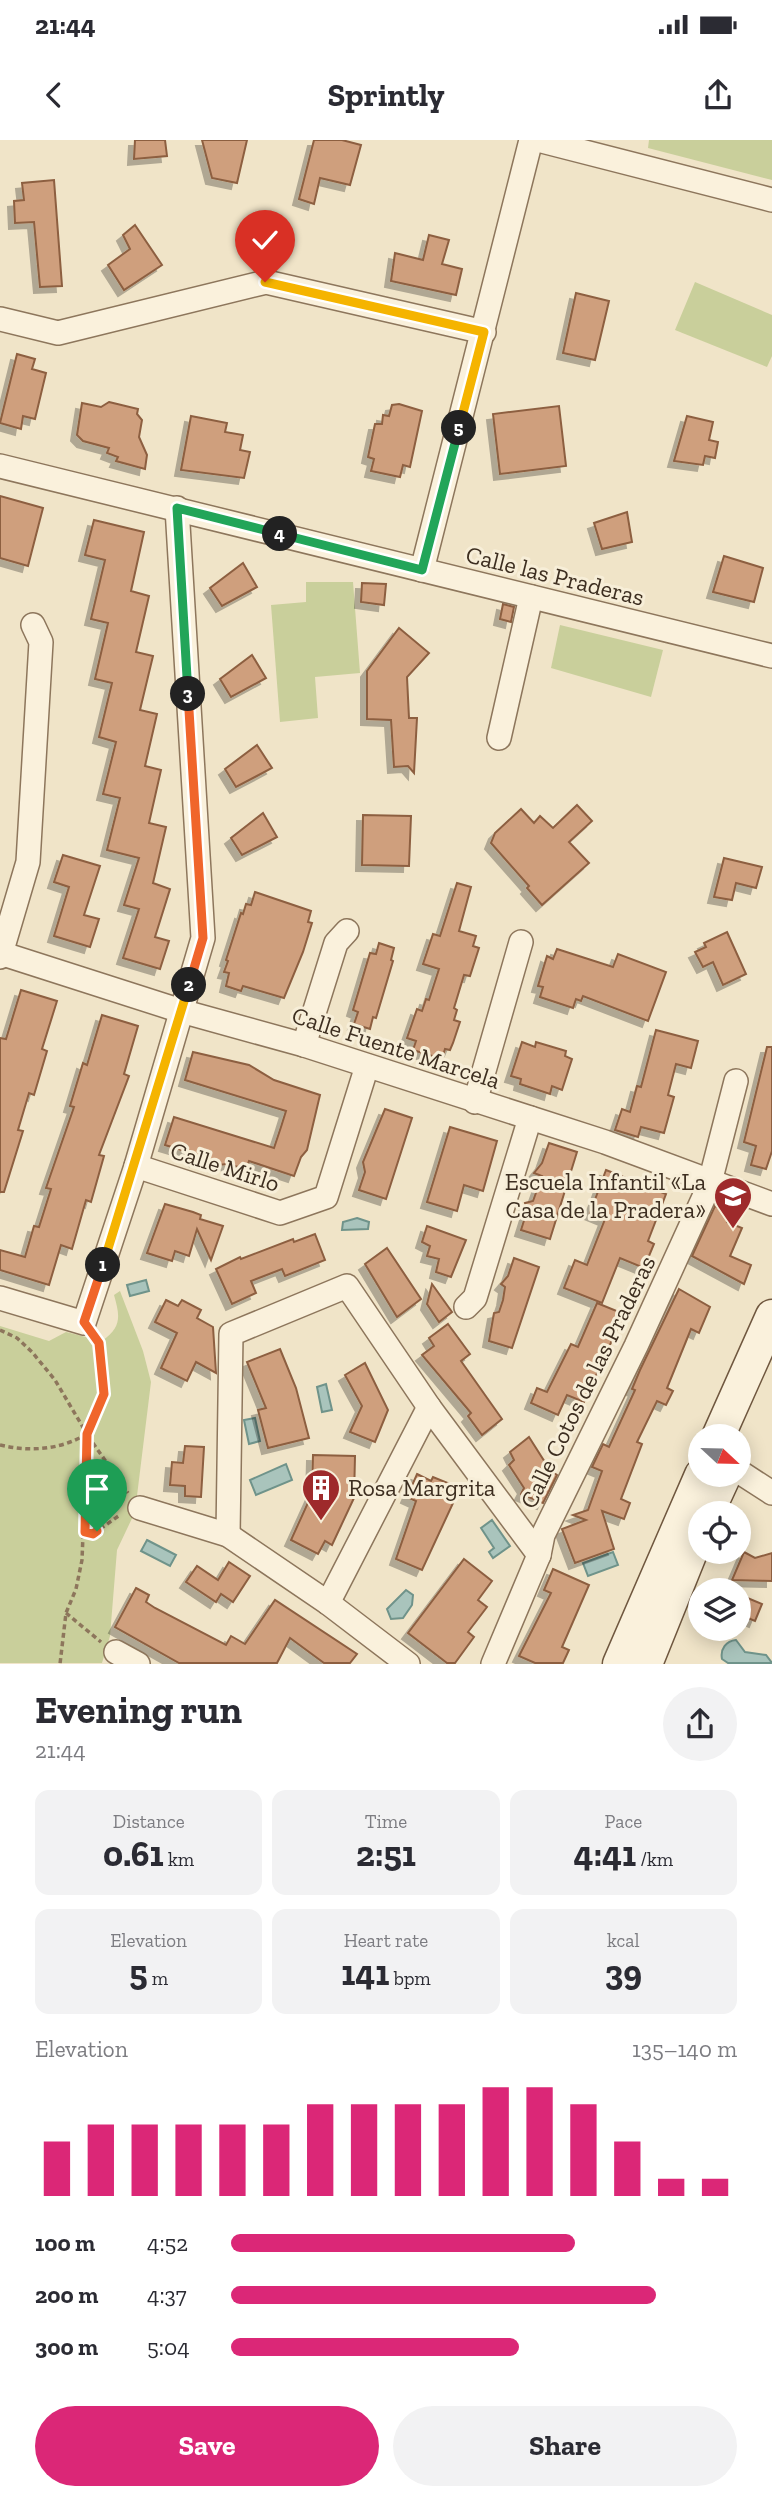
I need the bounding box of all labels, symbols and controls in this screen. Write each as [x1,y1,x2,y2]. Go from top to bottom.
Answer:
text: 21:44 [35,9,96,41]
icon: back [35,76,73,114]
text: Sprintly [327,76,445,114]
icon: share [699,76,737,114]
pin [235,210,295,282]
icon: check [246,221,284,259]
pin: 5 [442,410,476,446]
text: 5 [454,416,463,439]
pin: 4 [262,516,298,552]
text: 4 [274,522,285,545]
street label: Calle las Praderas [463,539,647,612]
pin: 3 [170,676,206,712]
text: 3 [182,682,193,705]
pin: 2 [172,968,206,1002]
text: 2 [183,973,194,996]
street label: Calle Fuente Marcela [288,1000,504,1095]
street label: Calle Mirlo [167,1135,283,1198]
place label: Escuela Infantil «La Casa de la Pradera» [505,1167,706,1224]
school or university icon: Escuela Infantil «La Casa de la Pradera» [712,1175,754,1230]
pin: 1 [86,1248,120,1282]
street label: Calle Cotos de las Praderas [514,1251,661,1513]
text: 1 [99,1253,106,1276]
north arrow [688,1424,751,1488]
map controls [688,1424,751,1641]
pin [67,1459,127,1531]
building icon: Rosa Margrita [300,1467,342,1522]
icon: arrive [78,1470,116,1508]
place label: Rosa Margrita [348,1473,496,1502]
button: locate [688,1501,751,1564]
button: layers [688,1578,751,1641]
text: Evening run [35,1687,242,1733]
button: share [663,1687,737,1761]
text: 21:44 [35,1736,86,1764]
text: Distance [113,1810,185,1833]
text: Time [365,1810,407,1833]
text: Pace [604,1810,642,1833]
text: 0.61 [103,1833,164,1875]
text: 2:51 [356,1833,416,1875]
text: 4:41 [573,1833,636,1875]
text: km [164,1848,194,1871]
text: /km [636,1848,673,1871]
text: Elevation [110,1929,187,1952]
text: Heart rate [344,1929,428,1952]
text: kcal [607,1929,640,1952]
text: 5 [129,1952,147,1994]
text: 141 [341,1952,389,1994]
text: 39 [605,1952,642,1994]
text: m [147,1967,168,1990]
text: bpm [389,1967,431,1990]
text: Elevation [35,2035,128,2063]
text: 135–140 m [632,2035,737,2063]
text: 100 m [35,2229,95,2257]
text: 4:52 [147,2229,188,2257]
text: 200 m [35,2281,98,2309]
text: 4:37 [147,2281,187,2309]
text: 300 m [35,2333,98,2361]
text: 5:04 [147,2333,190,2361]
button: Save [35,2406,379,2486]
button: Share [393,2406,737,2486]

